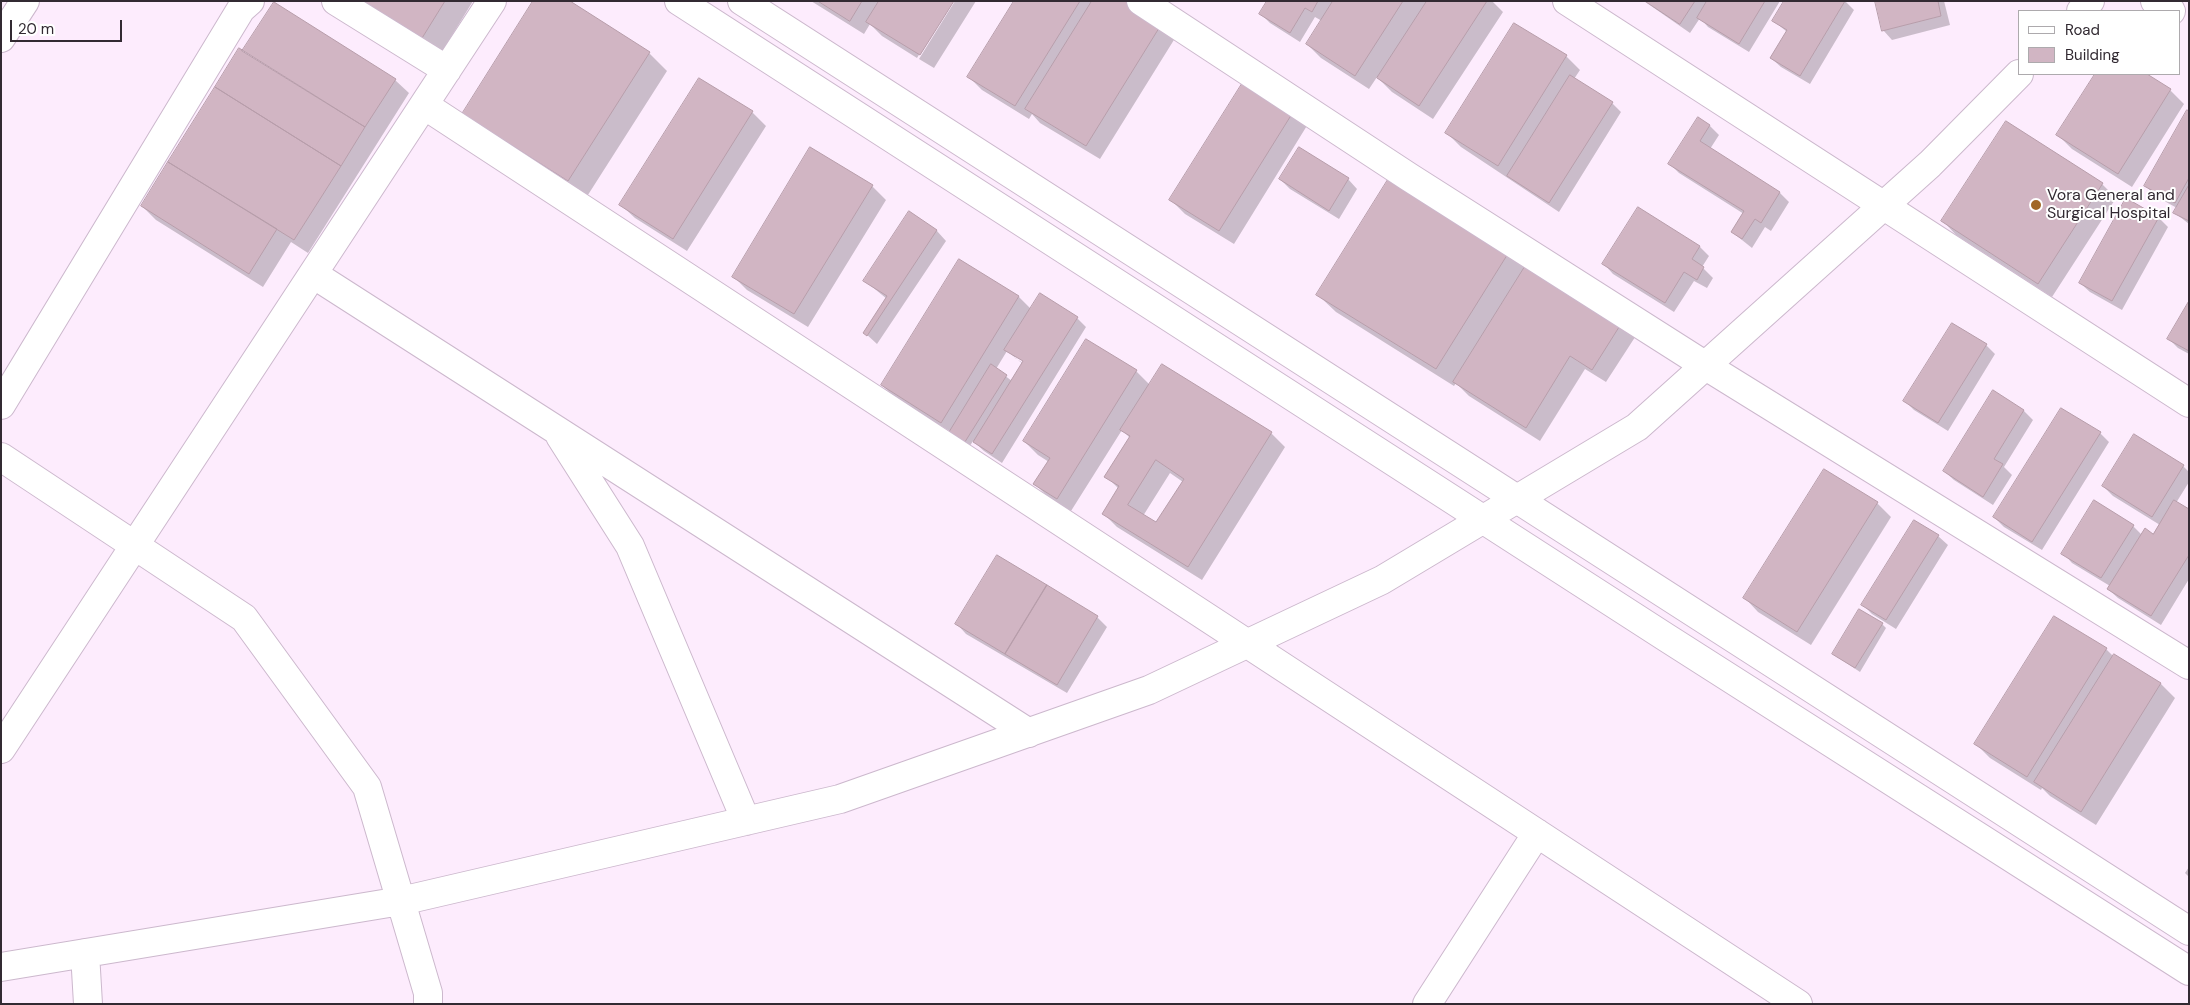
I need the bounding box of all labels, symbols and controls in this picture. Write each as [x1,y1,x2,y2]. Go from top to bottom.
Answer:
scale bar [12,10,125,42]
legend [2018,10,2180,75]
text: 20 m [18,19,54,39]
text: Road [2065,20,2100,40]
text: Building [2065,45,2120,65]
place label: Vora General and Surgical Hospital [2047,186,2175,224]
marker: Vora General and Surgical Hospital [2029,198,2043,212]

